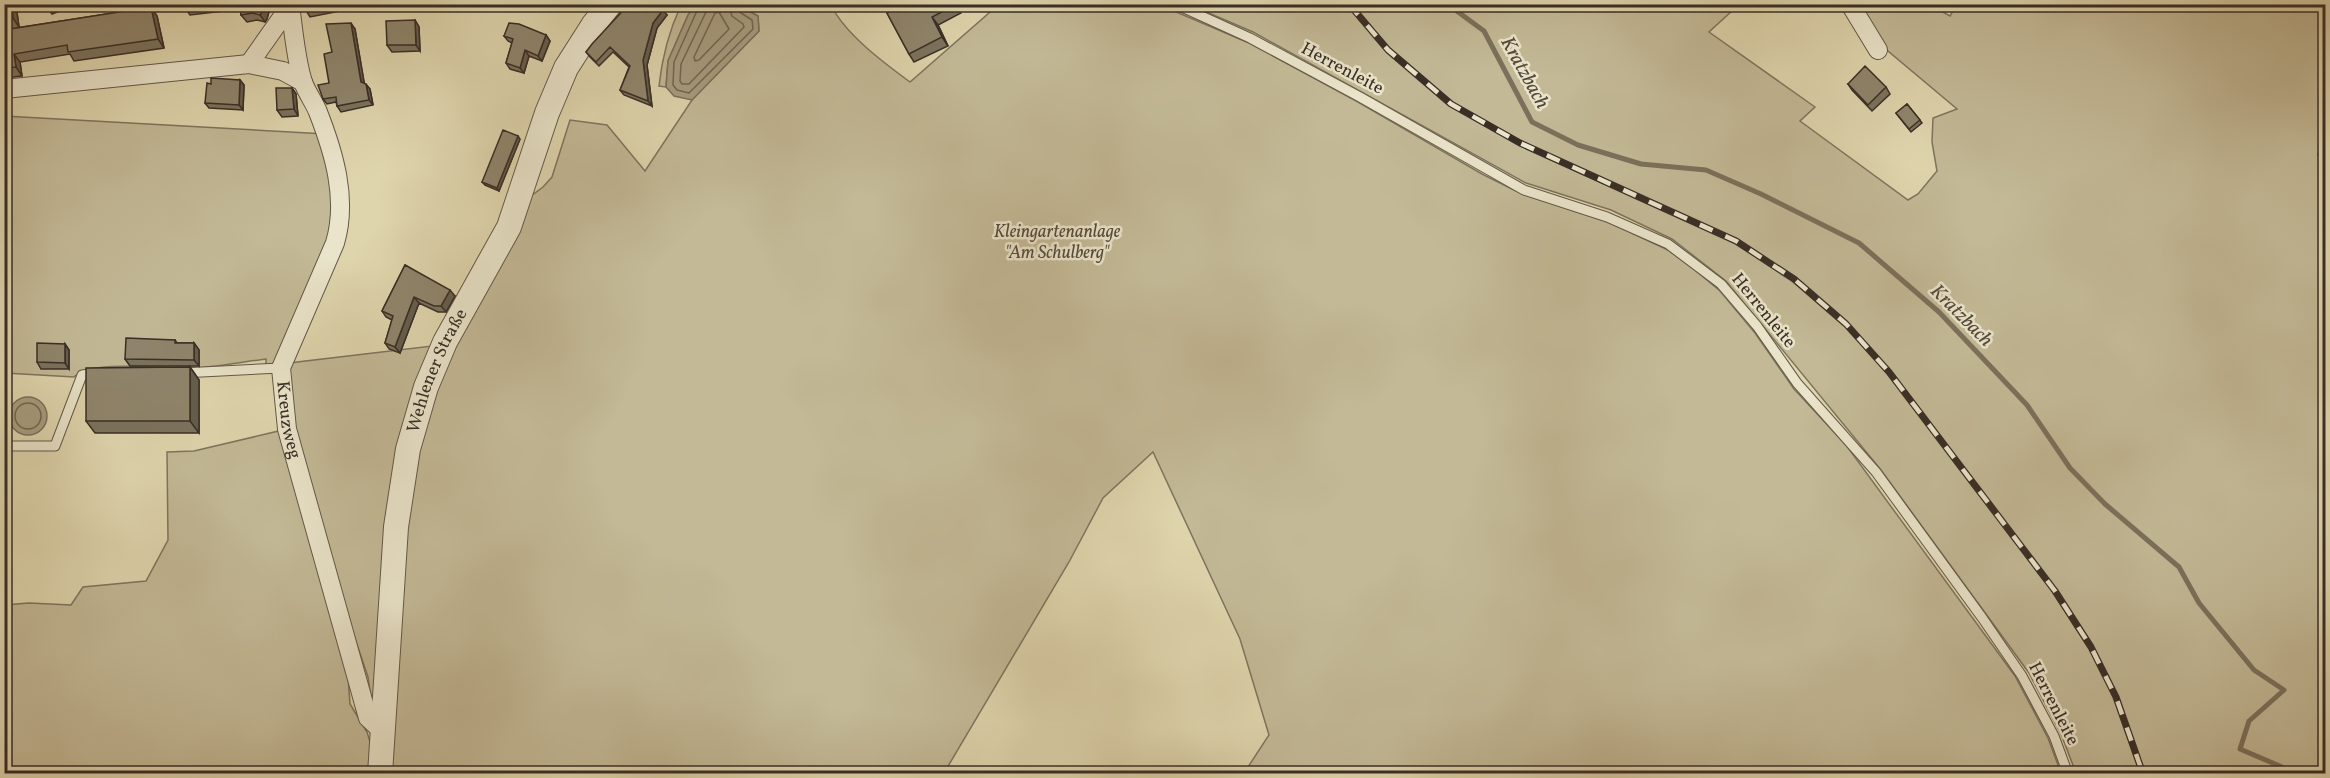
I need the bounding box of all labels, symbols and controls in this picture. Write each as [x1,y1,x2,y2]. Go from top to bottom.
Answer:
water label: Kratzbach [1493,32,1555,114]
street label: Herrenleite [1296,37,1388,101]
park label: Kleingartenanlage "Am Schulberg" [994,220,1121,266]
street label: Herrenleite [1725,268,1801,354]
water label: Kratzbach [1923,278,1999,354]
street label: Wehlener Straße [401,304,474,436]
street label: Kreuzweg [270,380,307,462]
street label: Herrenleite [2021,658,2085,750]

